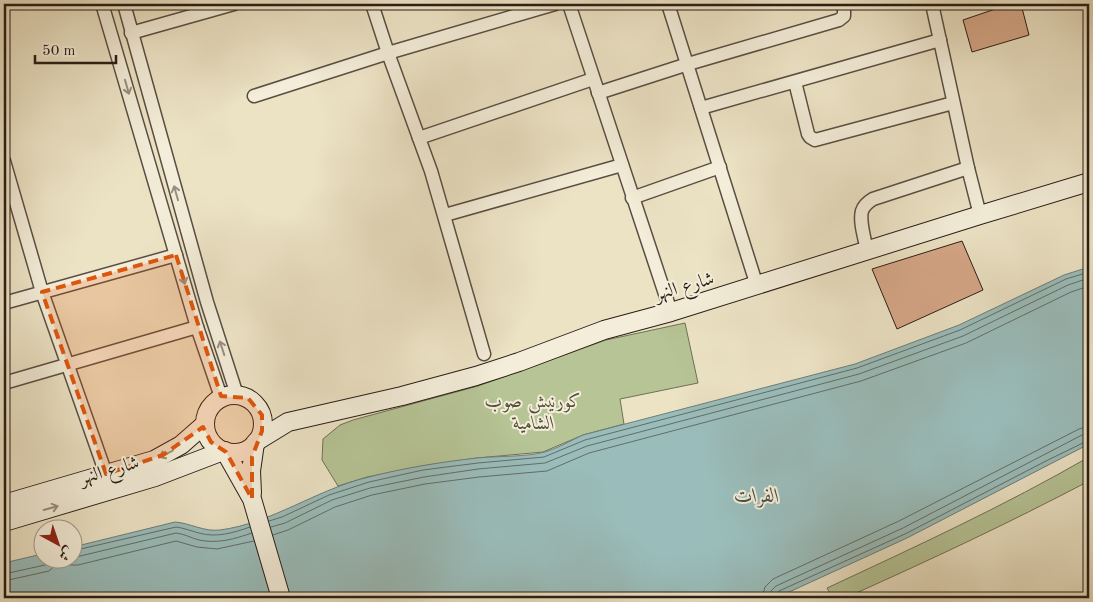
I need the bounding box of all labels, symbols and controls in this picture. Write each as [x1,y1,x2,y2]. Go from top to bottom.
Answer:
scale bar [35,32,116,64]
text: 50 m [42,44,76,59]
one-way arrow [123,79,132,95]
one-way arrow [171,185,181,201]
one-way arrow [178,268,188,284]
street label: شارع النهر [651,270,718,309]
one-way arrow [217,341,227,357]
park label: كورنيش صوب الشامية [485,392,583,434]
one-way arrow [159,450,174,459]
street label: شارع النهر [76,454,143,493]
water label: الفرات [734,487,780,508]
one-way arrow [42,503,58,513]
north arrow [32,520,82,570]
text: ش [56,543,76,563]

